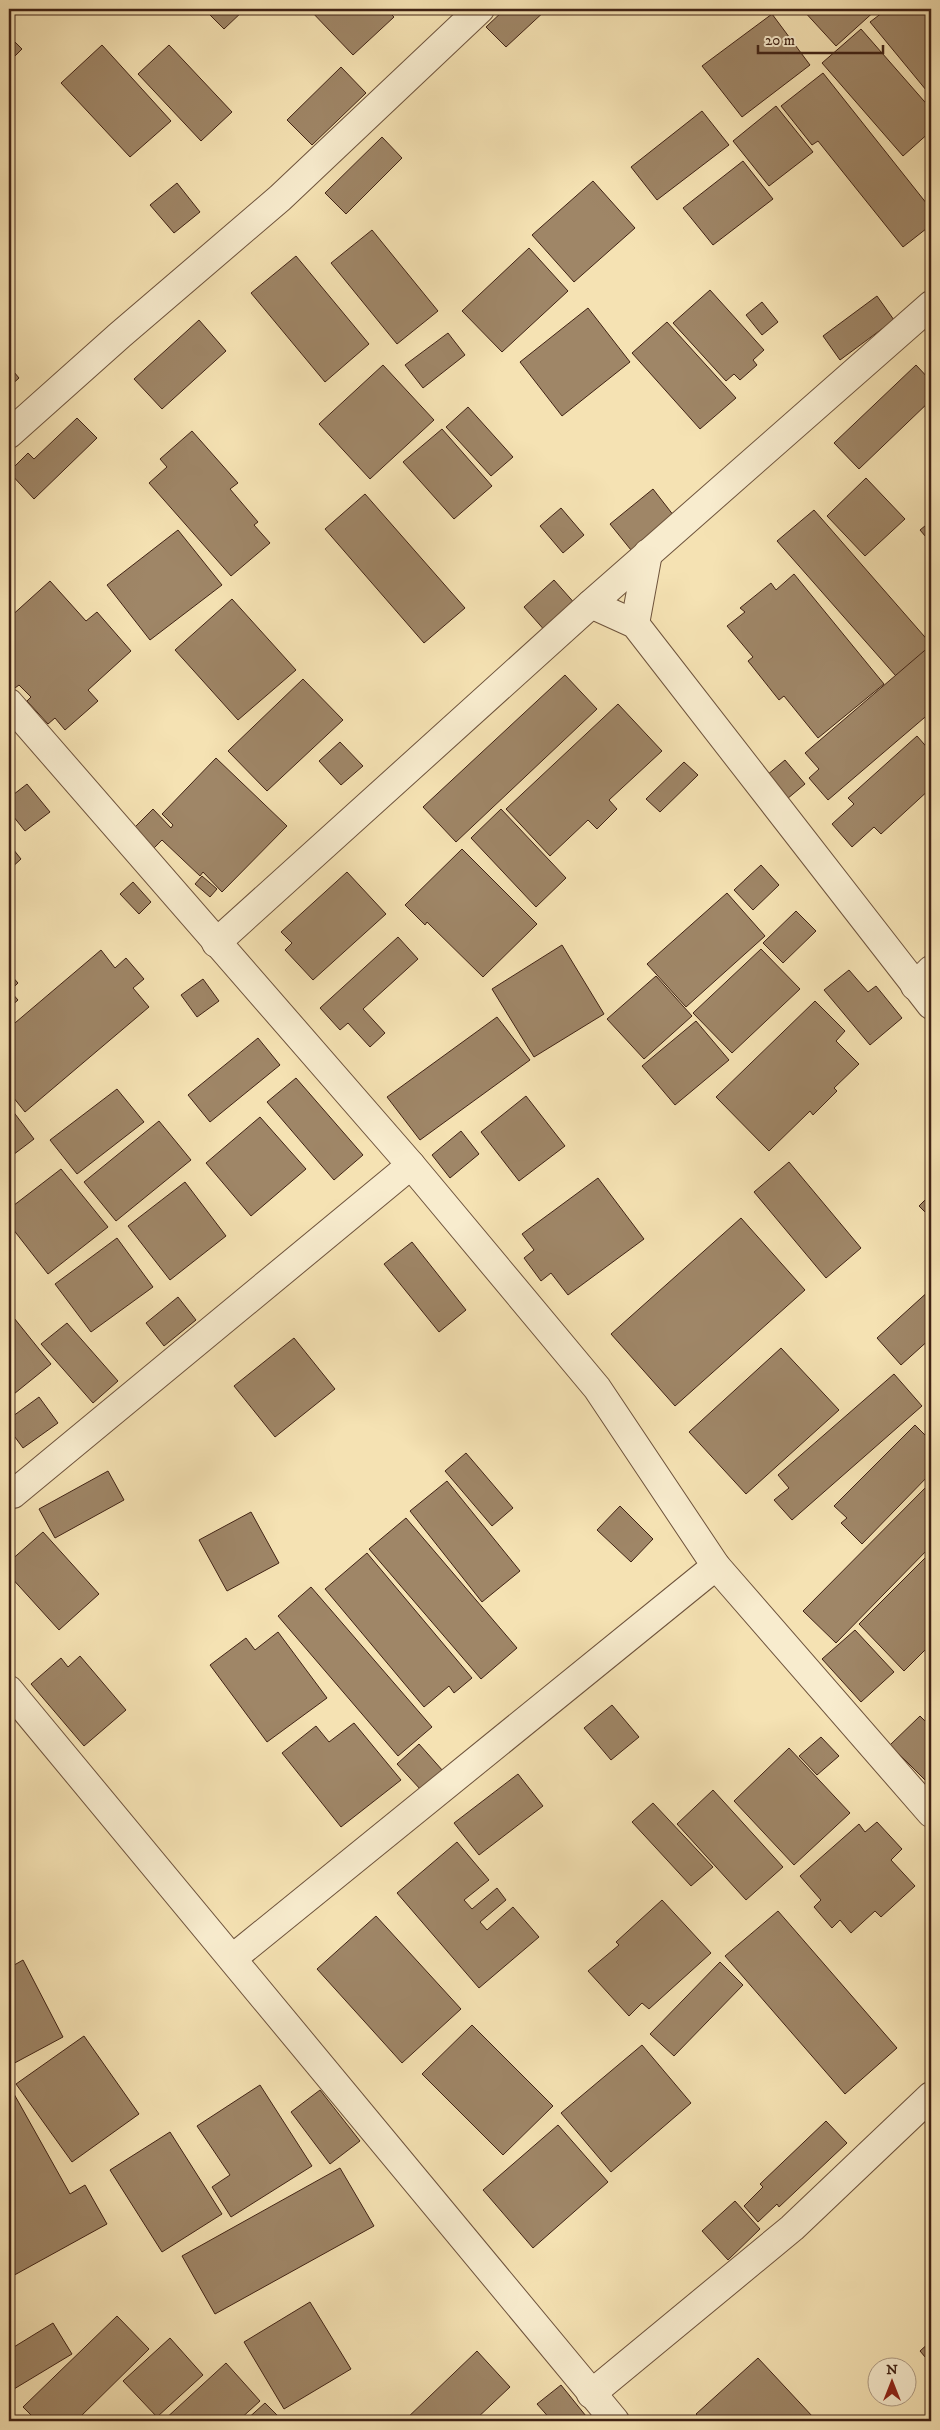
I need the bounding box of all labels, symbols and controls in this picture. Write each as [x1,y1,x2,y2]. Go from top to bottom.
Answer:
scale bar [758,22,882,54]
text: 20 m [765,31,795,50]
north arrow [868,2358,918,2408]
text: N [886,2361,898,2379]

